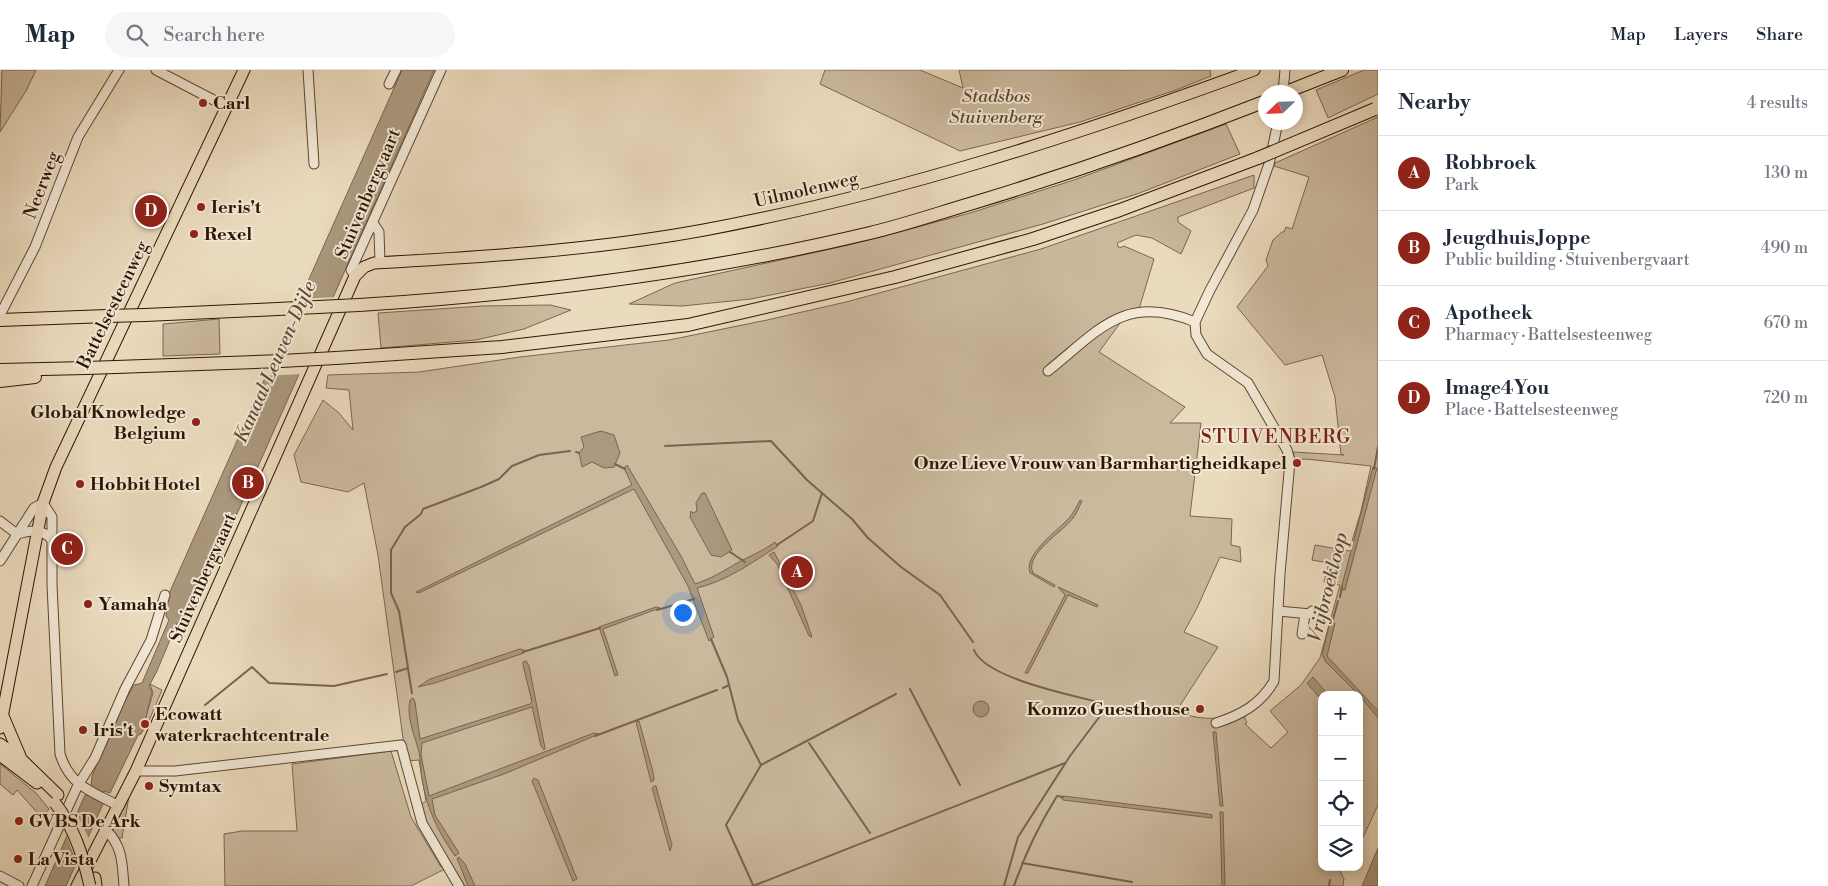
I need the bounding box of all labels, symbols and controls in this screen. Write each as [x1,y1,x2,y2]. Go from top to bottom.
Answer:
search box [105,12,455,57]
text: Map [25,20,75,50]
icon: search [123,21,151,49]
text: Search here [163,23,265,47]
text: Map [1611,23,1646,46]
text: Layers [1674,23,1728,46]
text: Share [1756,23,1803,46]
park label: Stadsbos Stuivenberg [949,85,1044,129]
north arrow [1258,85,1303,130]
text: Nearby [1398,90,1471,116]
place label: Carl [213,92,250,115]
text: 4 results [1747,93,1808,113]
marker: Carl [197,97,209,109]
street label: Stuivenbergvaart [330,125,406,263]
street label: Neerweg [19,147,66,222]
text: Robbroek [1445,151,1537,175]
text: A [1408,163,1420,183]
text: 130 m [1764,163,1808,183]
street label: Uilmolenweg [752,167,861,213]
text: Park [1445,175,1478,195]
pin: D [135,192,167,230]
place label: Ieris't [211,196,262,219]
marker: Ieris't [195,201,207,213]
place label: Rexel [204,223,252,246]
text: Jeugdhuis Joppe [1445,226,1590,250]
marker: Rexel [188,228,200,240]
street label: Battelsesteenweg [72,237,154,374]
text: B [1408,238,1420,258]
text: 490 m [1761,238,1808,258]
text: Public building · Stuivenbergvaart [1445,250,1689,270]
water label: Kanaal Leuven-Dijle [229,277,322,447]
text: Apotheek [1445,301,1533,325]
text: C [1408,313,1420,333]
text: 670 m [1764,313,1808,333]
text: Pharmacy · Battelsesteenweg [1445,325,1652,345]
text: Image4You [1445,376,1549,400]
text: D [1408,388,1420,408]
text: 720 m [1763,388,1808,408]
text: Place · Battelsesteenweg [1445,400,1618,420]
place label: Global Knowledge Belgium [30,401,187,445]
marker: Global Knowledge Belgium [190,416,202,428]
district label: STUIVENBERG [1201,425,1351,449]
place label: Onze Lieve Vrouw van Barmhartigheidkapel [914,452,1287,475]
marker: Onze Lieve Vrouw van Barmhartigheidkapel [1291,457,1303,469]
pin: B [232,464,264,502]
place label: Hobbit Hotel [90,473,201,496]
marker: Hobbit Hotel [74,478,86,490]
street label: Stuivenbergvaart [164,509,242,646]
water label: Vrijbroekloop [1303,529,1353,644]
pin: C [51,530,83,568]
pin: A [781,553,813,591]
place label: Yamaha [98,593,167,616]
marker: Yamaha [82,598,94,610]
your location [670,600,696,626]
map controls [1318,691,1363,871]
button: + [1318,691,1363,736]
place label: Komzo Guesthouse [1027,698,1190,721]
place label: Ecowatt waterkrachtcentrale [154,703,330,747]
marker: Komzo Guesthouse [1194,703,1206,715]
marker: Ecowatt waterkrachtcentrale [139,718,151,730]
place label: Iris't [93,719,134,742]
marker: Iris't [77,724,89,736]
button: − [1318,736,1363,781]
place label: Symtax [159,775,222,798]
marker: Symtax [143,780,155,792]
button: locate [1318,781,1363,826]
place label: GVBS De Ark [29,810,141,833]
marker: GVBS De Ark [13,815,25,827]
button: layers [1318,826,1363,871]
place label: La Vista [28,848,95,871]
marker: La Vista [12,853,24,865]

